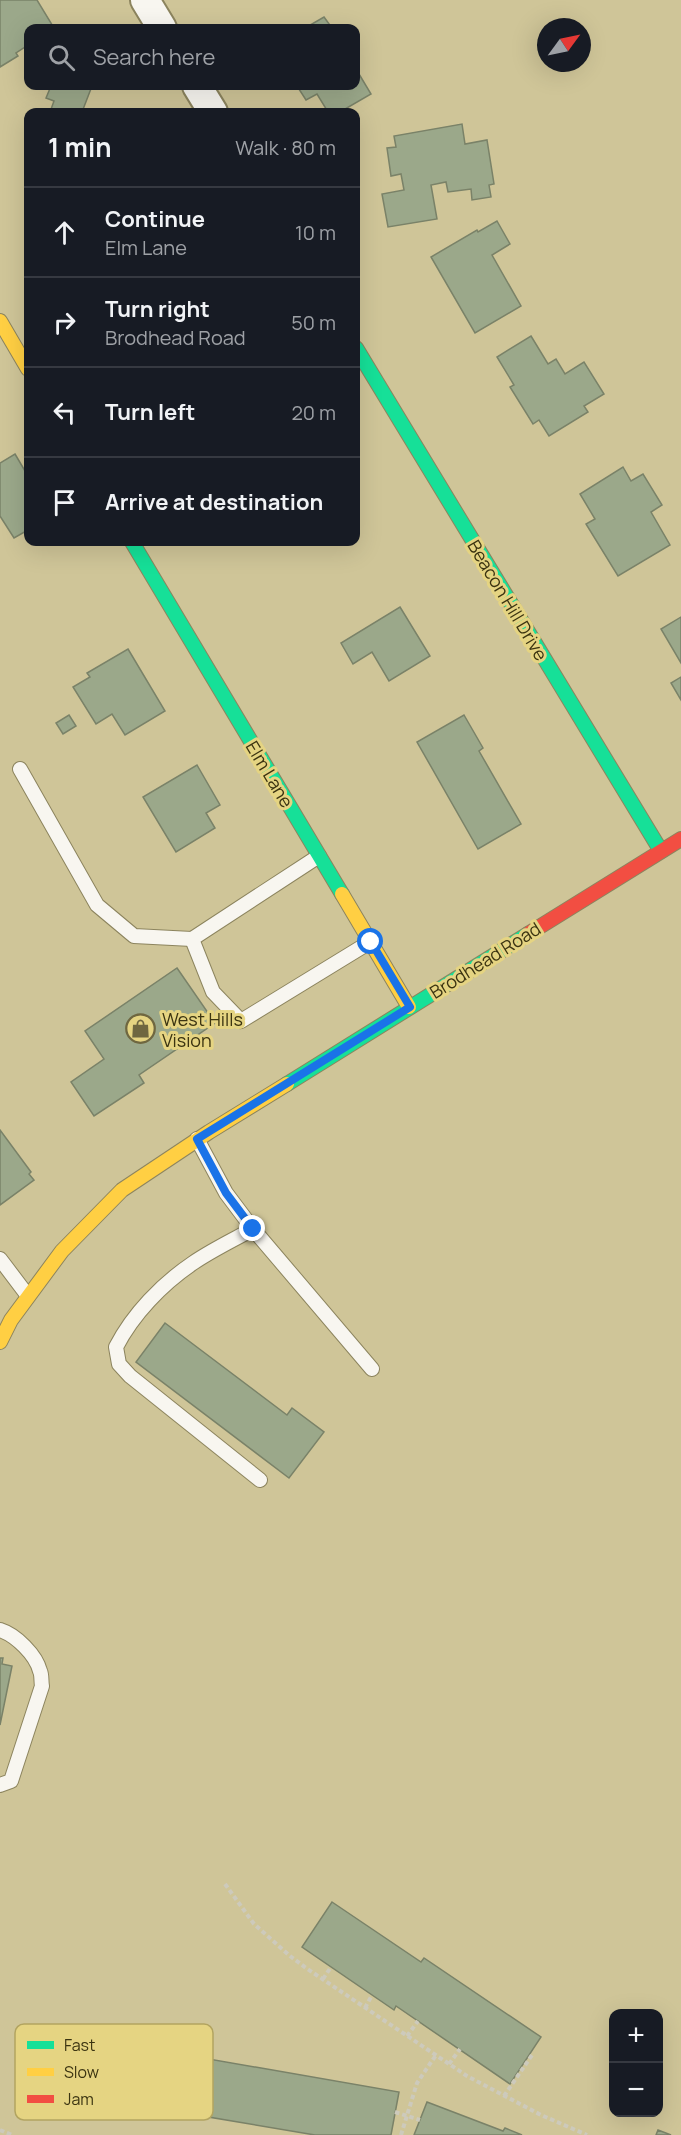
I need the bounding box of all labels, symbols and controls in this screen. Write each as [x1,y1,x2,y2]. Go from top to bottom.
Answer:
north arrow [537,18,591,72]
search box [24,24,360,90]
icon: search [45,41,78,74]
text: Search here [93,42,215,72]
text: 1 min [48,129,112,165]
text: Walk · 80 m [235,134,336,161]
text: Continue [105,204,205,234]
icon: ahead [48,216,81,249]
text: 10 m [295,219,336,246]
text: Elm Lane [105,234,187,261]
text: Turn right [105,294,210,324]
icon: right [48,306,81,339]
text: 50 m [291,309,336,336]
text: Brodhead Road [105,324,246,351]
icon: left [48,396,81,429]
text: Turn left [105,397,195,427]
text: 20 m [291,399,336,426]
icon: arrive [48,486,81,519]
text: Arrive at destination [105,487,323,517]
street label: Beacon Hill Drive [463,535,553,665]
street label: Elm Lane [241,736,299,812]
street label: Brodhead Road [425,916,545,1004]
route start [357,928,383,954]
place label: West Hills Vision [162,1007,243,1052]
shop icon: West Hills Vision [125,1013,157,1045]
route end [239,1215,265,1241]
map controls [609,2009,663,2117]
button: + [609,2009,663,2063]
legend [15,2024,213,2120]
text: Fast [64,2034,95,2056]
text: Slow [64,2061,99,2083]
button: − [609,2063,663,2117]
text: Jam [64,2088,94,2110]

